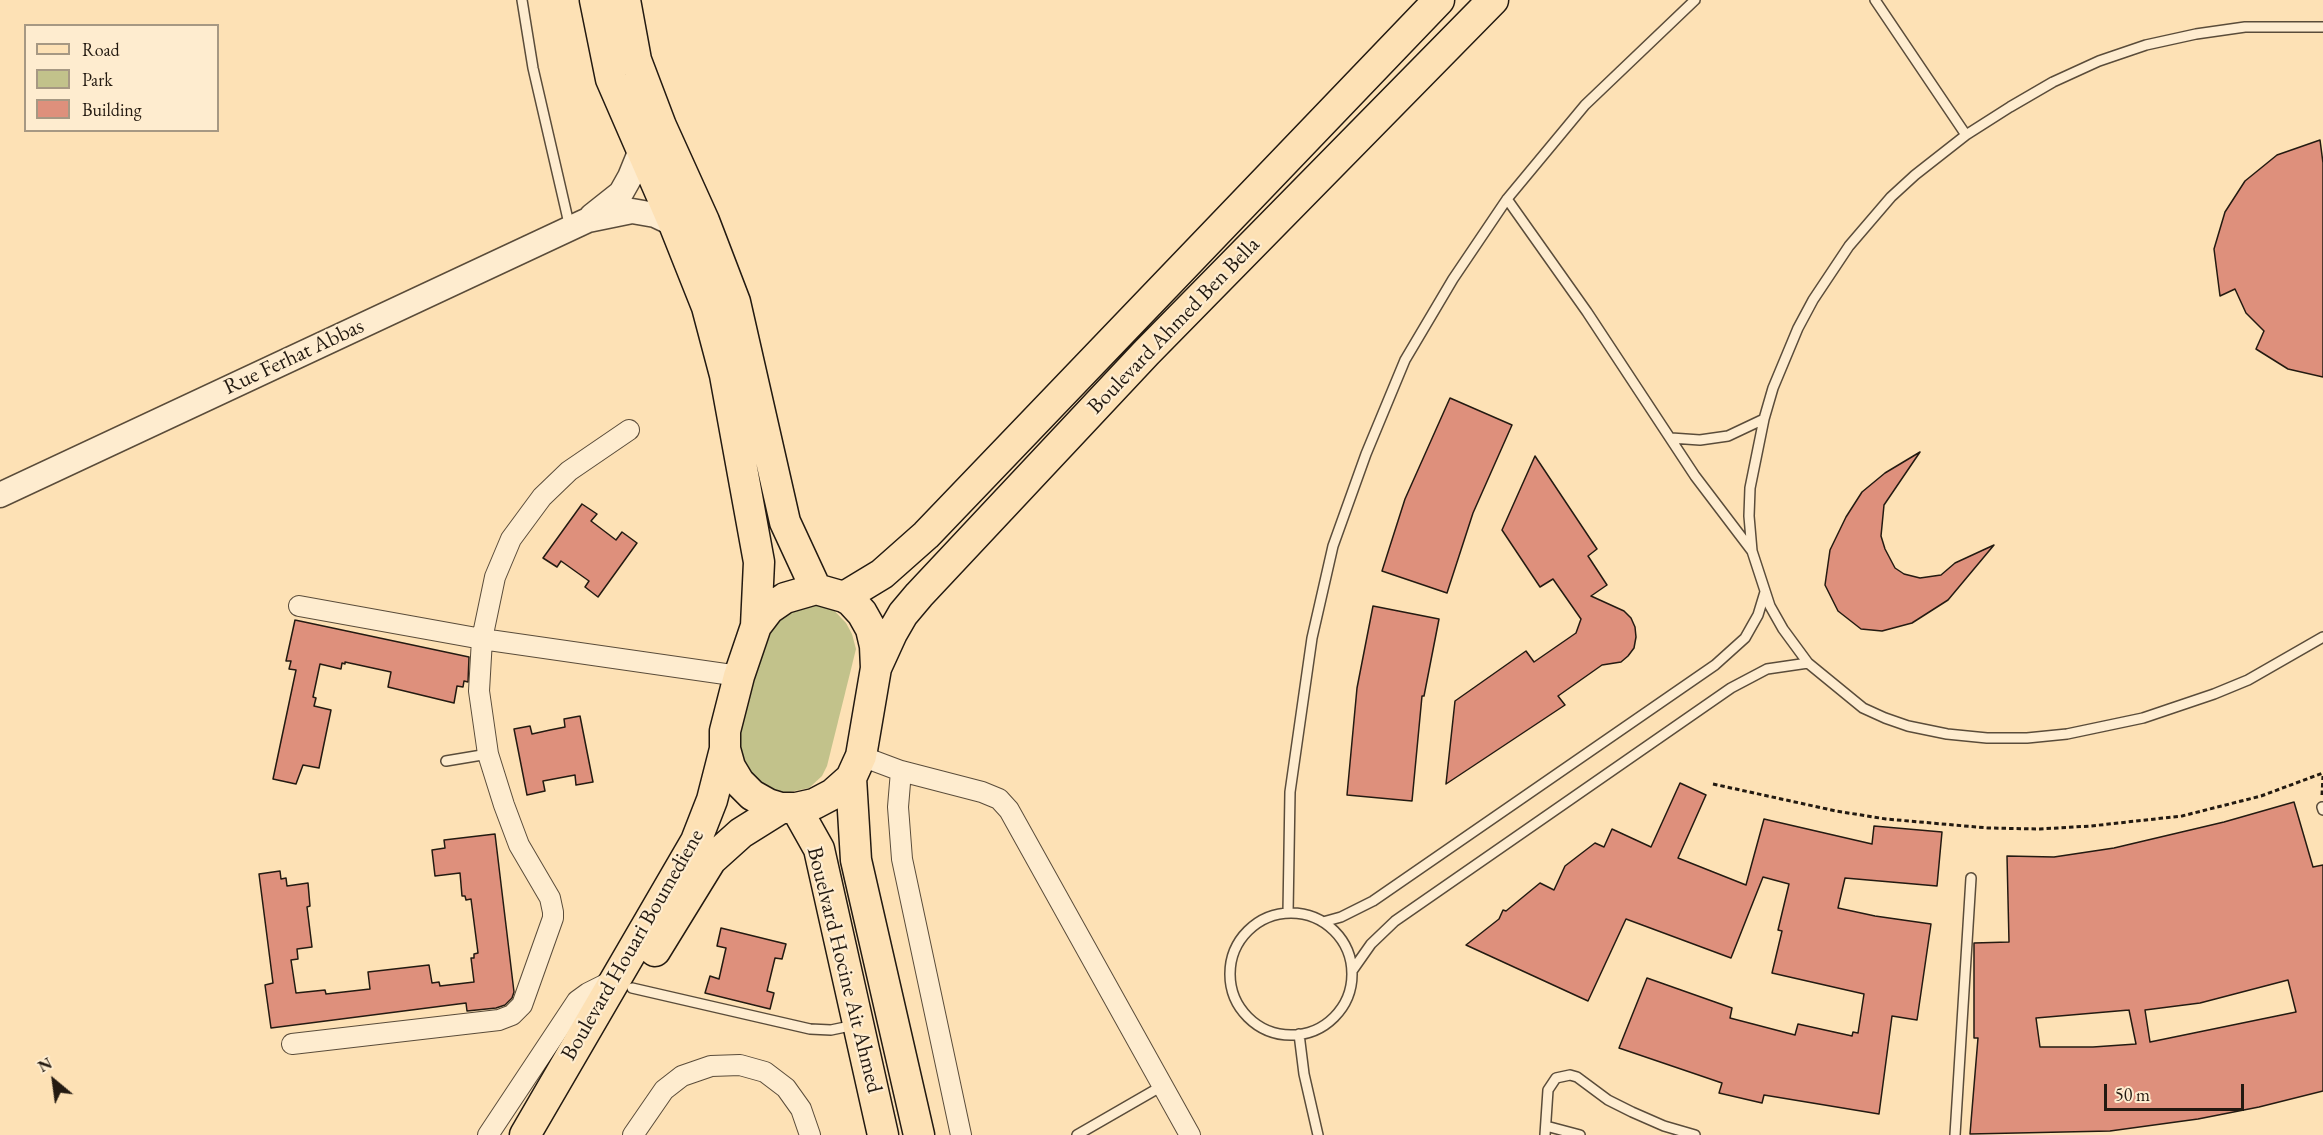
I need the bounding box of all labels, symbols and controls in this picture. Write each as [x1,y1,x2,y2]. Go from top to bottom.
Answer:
legend [24,24,219,132]
text: Road [82,38,120,61]
text: Park [82,68,113,91]
text: Building [82,98,142,121]
street label: Boulevard Ahmed Ben Bella [1082,232,1266,420]
street label: Rue Ferhat Abbas [220,313,368,401]
street label: Boulevard Houari Boumediene [556,825,710,1065]
street label: Bouelvard Hocine Ait Ahmed [801,844,887,1096]
north arrow [24,1051,84,1111]
text: N [34,1052,56,1077]
scale bar [2107,1072,2246,1110]
text: 50 m [2115,1083,2150,1106]

